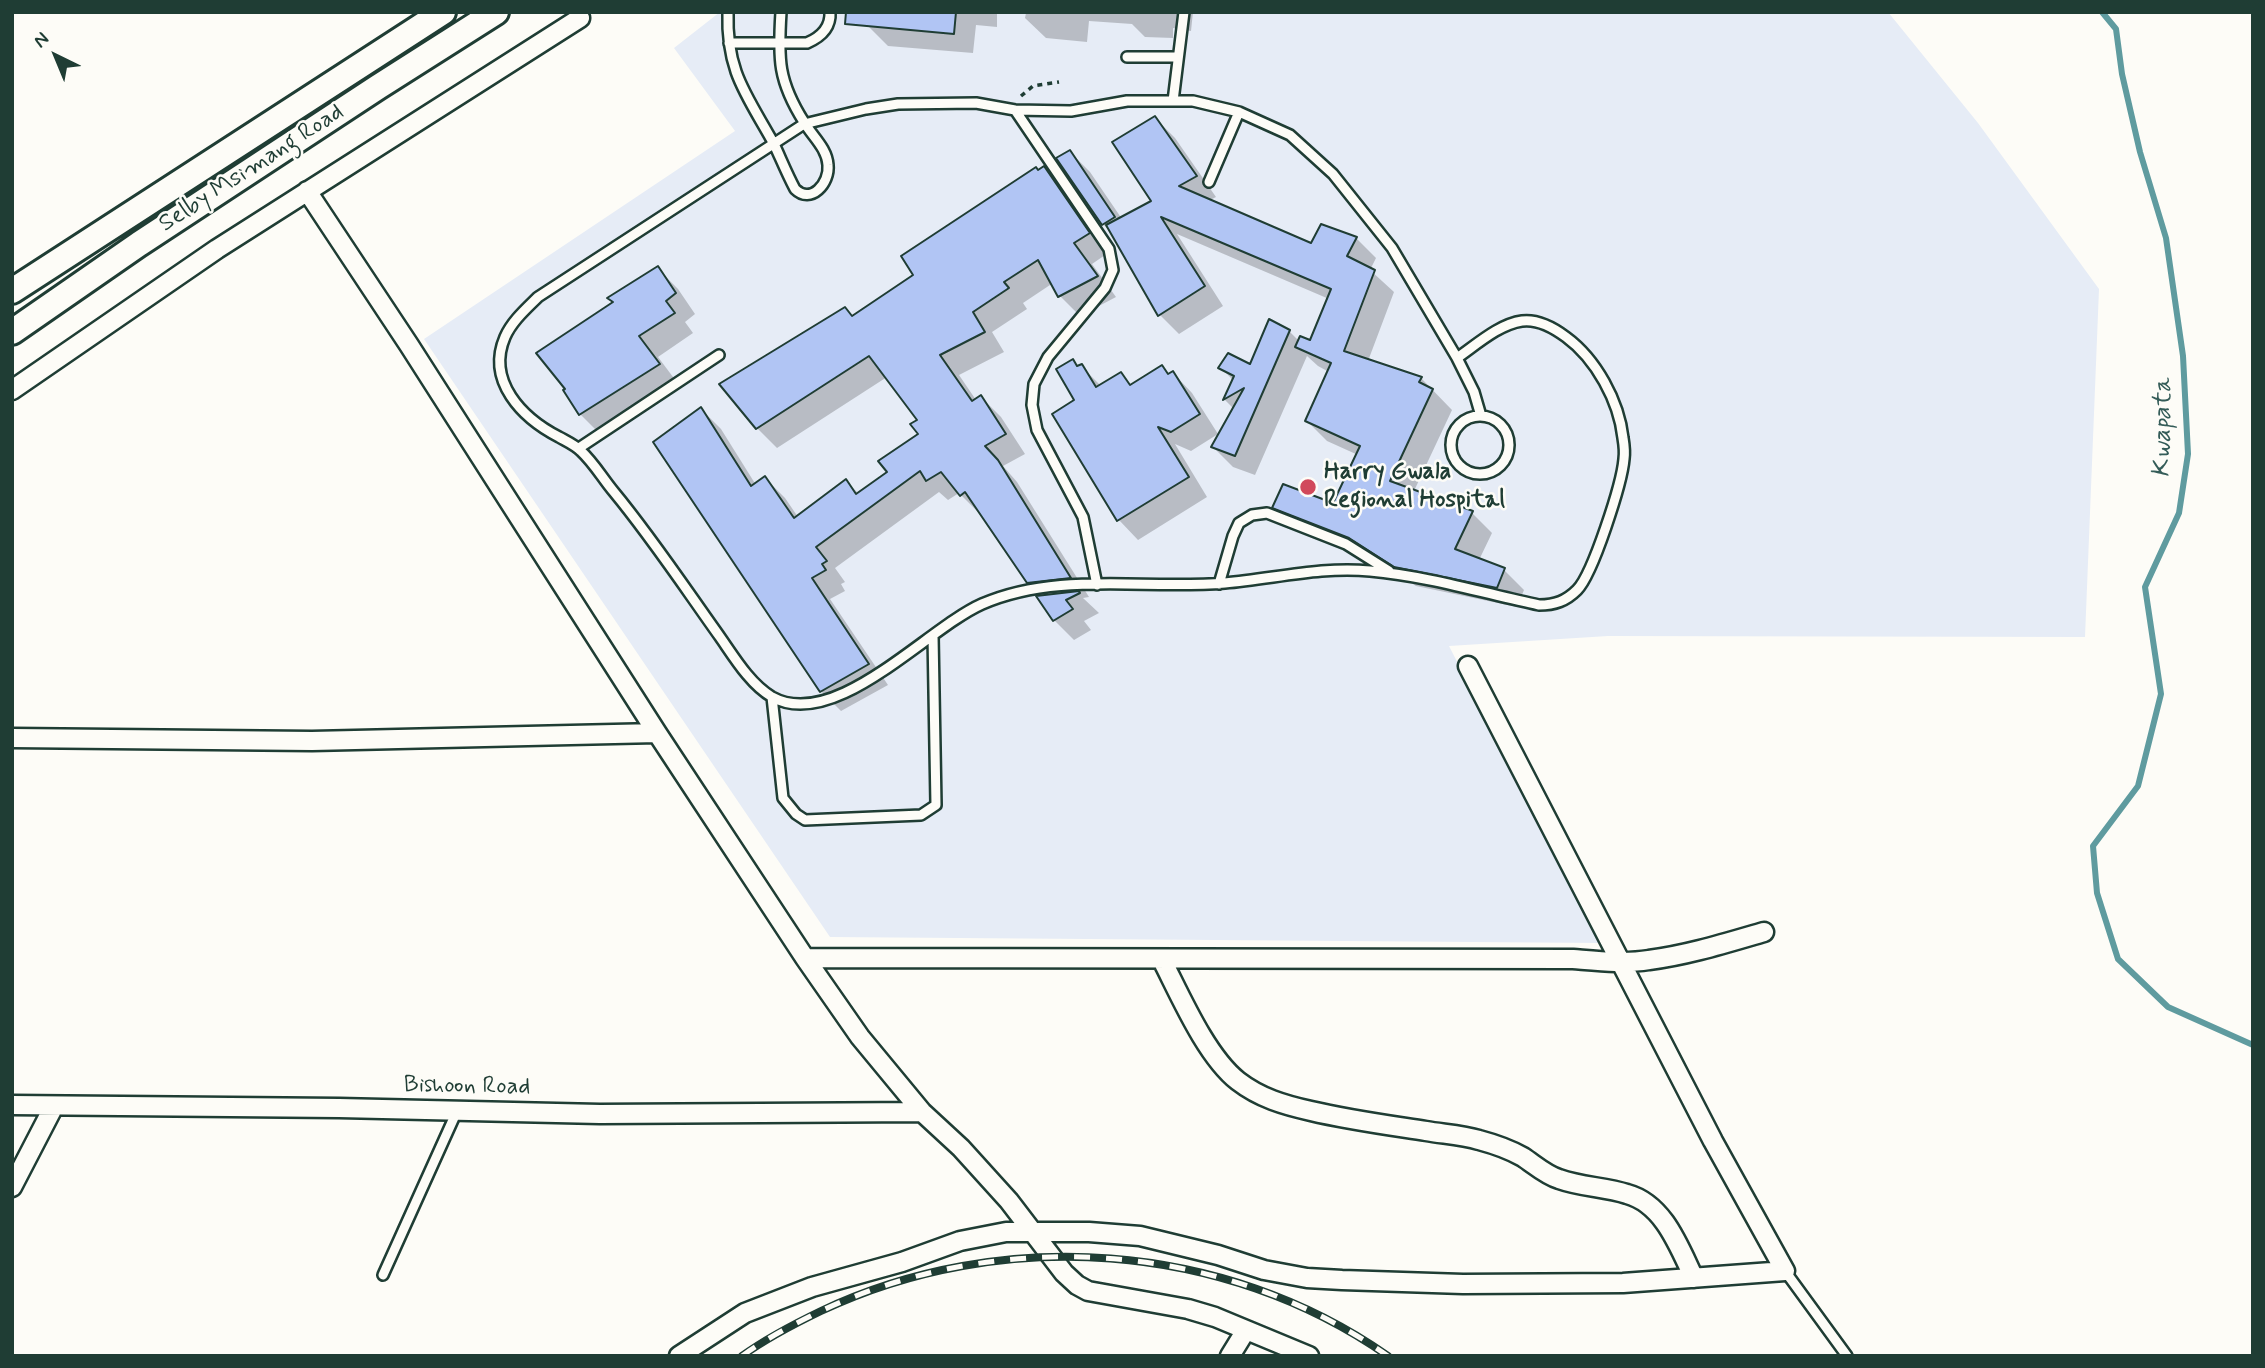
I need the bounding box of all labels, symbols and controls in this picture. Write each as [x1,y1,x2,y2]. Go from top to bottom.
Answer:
north arrow [21,21,91,91]
text: N [28,27,54,54]
street label: Selby Msimang Road [154,99,350,239]
water label: Kwapata [2148,378,2180,478]
place label: Harry Gwala Regional Hospital [1324,459,1505,515]
marker: Harry Gwala Regional Hospital [1298,477,1318,497]
street label: Bishoon Road [403,1071,531,1103]

